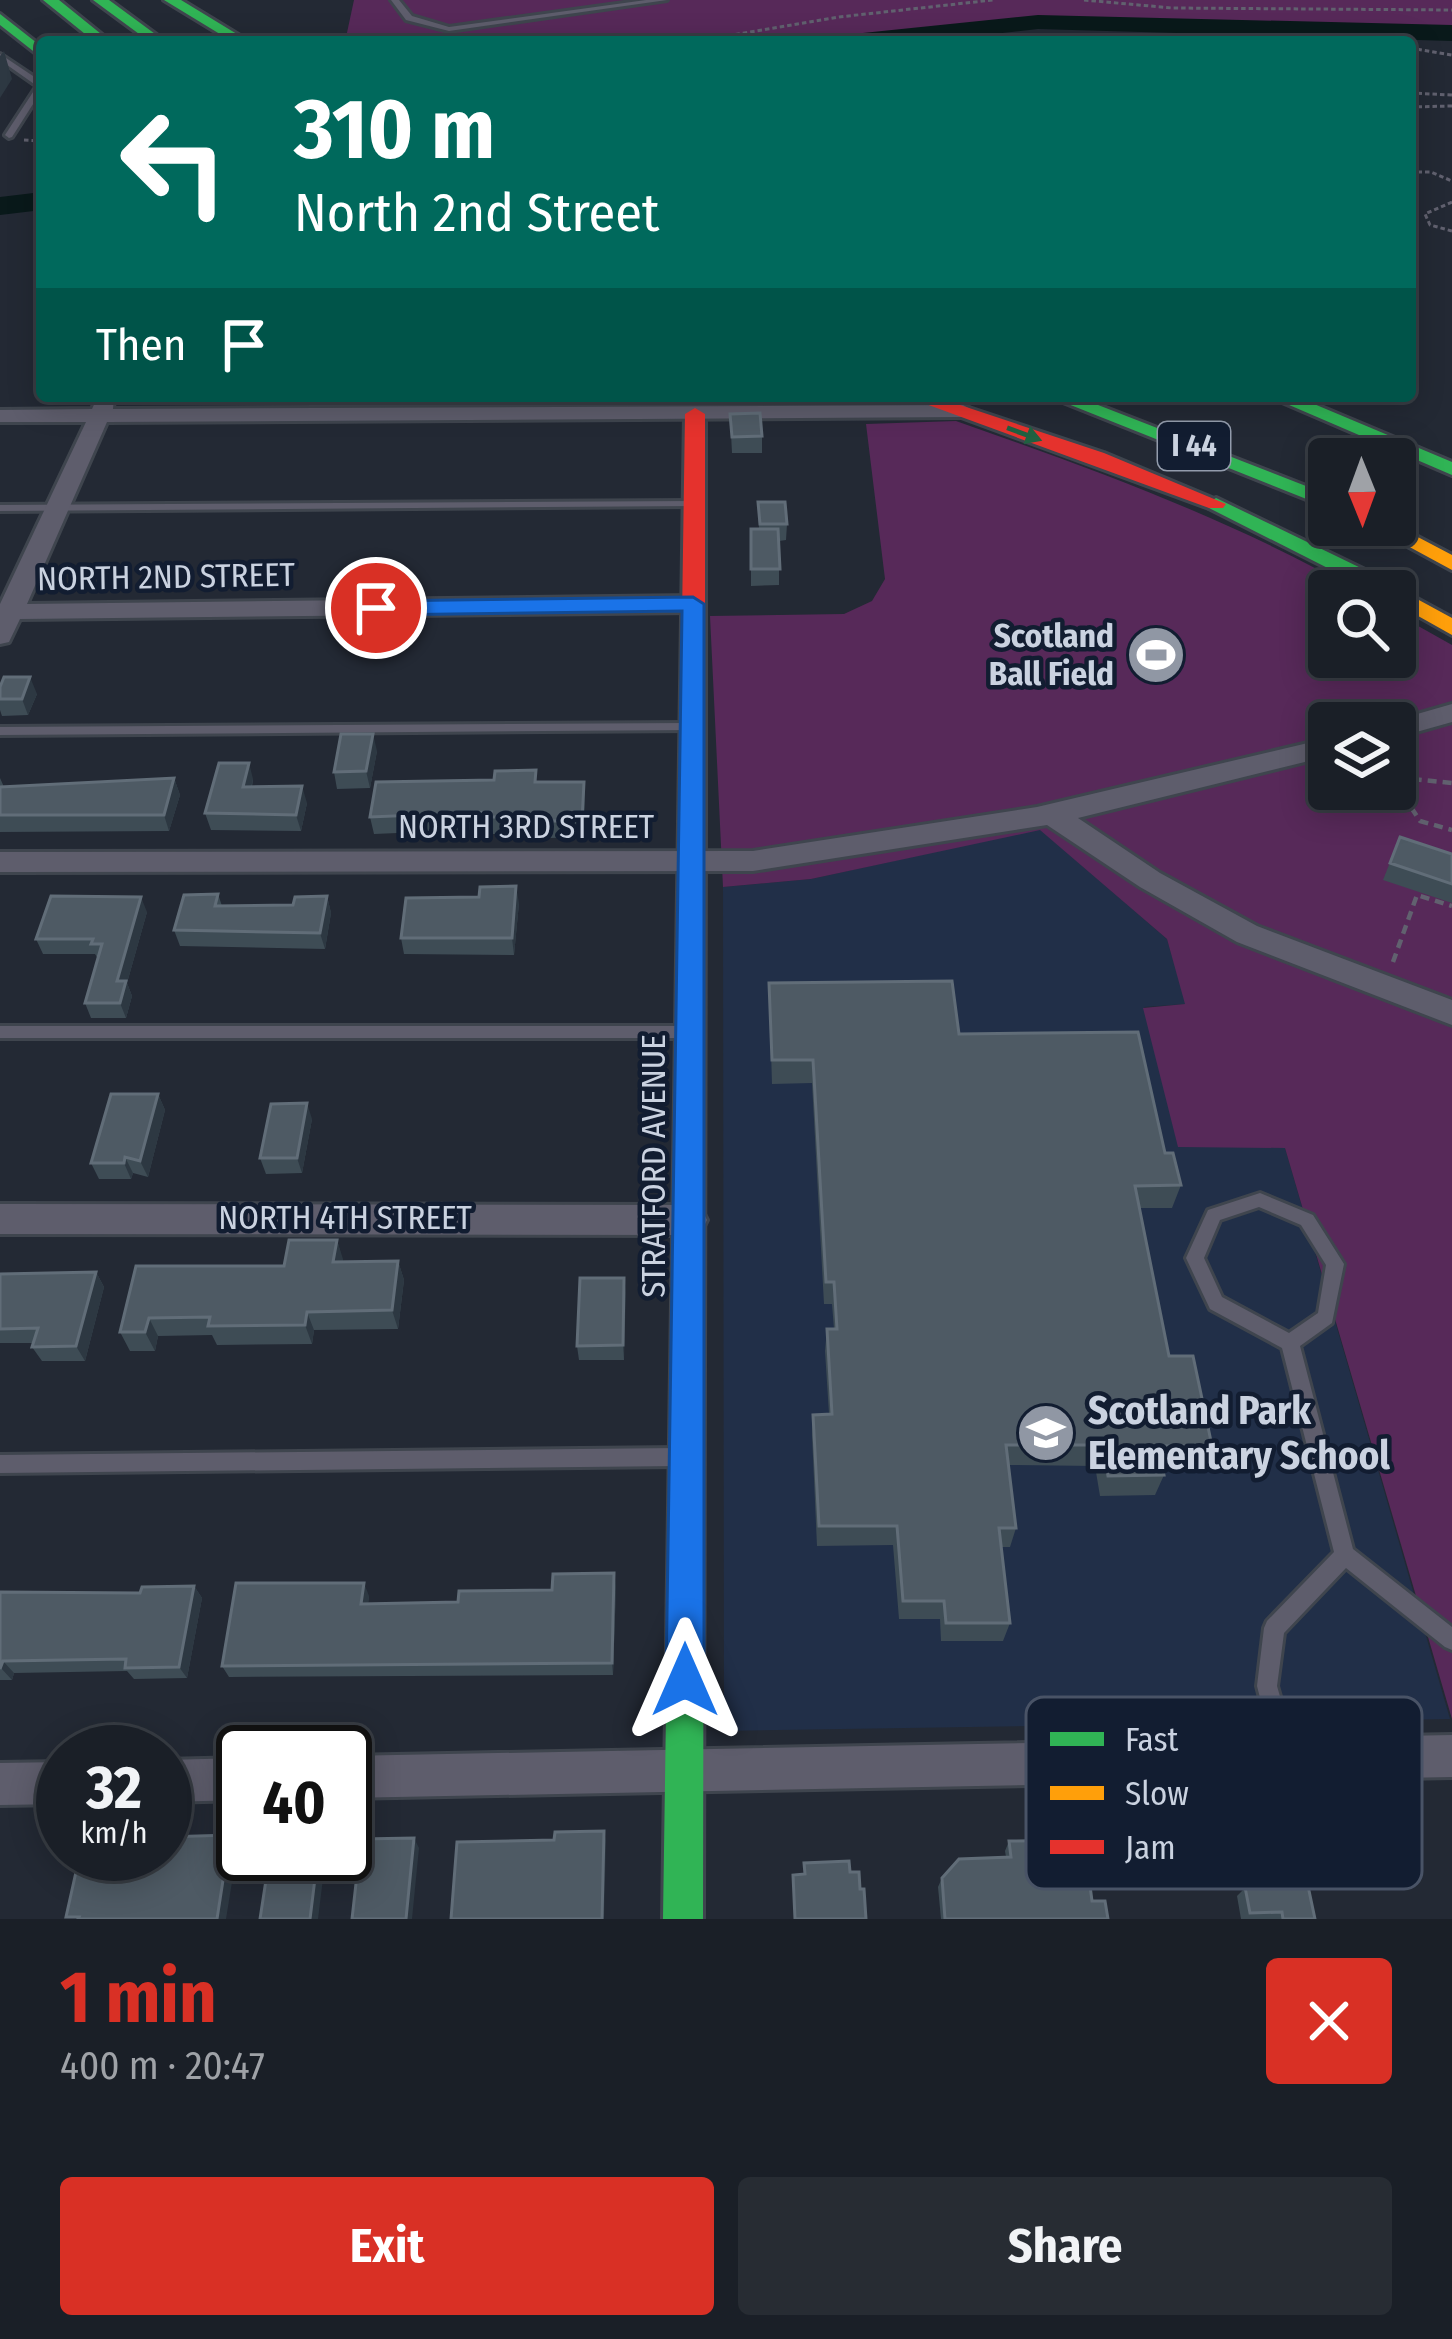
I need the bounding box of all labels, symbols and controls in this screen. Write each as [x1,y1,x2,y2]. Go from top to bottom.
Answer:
text: 310 m [294,79,495,180]
icon: left [96,84,252,240]
text: North 2nd Street [294,181,660,245]
icon: arrive [211,312,277,378]
text: Then [96,318,187,372]
road number: I 44 [1158,422,1230,470]
one-way arrow [1007,426,1043,444]
north arrow [1308,438,1416,546]
map controls [1308,438,1416,810]
street label: NORTH 2ND STREET [37,555,296,599]
pin [325,557,427,659]
button: search [1308,570,1416,678]
icon: arrive [343,575,409,641]
place label: Scotland Ball Field [989,616,1114,694]
sports icon: Scotland Ball Field [1125,624,1187,686]
button: layers [1308,702,1416,810]
street label: NORTH 3RD STREET [398,807,655,847]
street label: STRATFORD AVENUE [634,1034,674,1298]
street label: NORTH 4TH STREET [218,1198,473,1238]
place label: Scotland Park Elementary School [1088,1388,1390,1479]
school or university icon: Scotland Park Elementary School [1015,1402,1077,1464]
position arrow [622,1617,748,1743]
legend [1026,1697,1422,1889]
text: Fast [1125,1720,1179,1760]
speed limit sign: 40 [216,1725,372,1881]
text: 32 [86,1752,142,1824]
text: Slow [1125,1774,1189,1814]
text: km/h [81,1815,147,1851]
text: Jam [1125,1828,1176,1868]
text: 1 min [60,1955,217,2041]
button: close [1266,1958,1392,2084]
text: 400 m · 20:47 [60,2043,265,2089]
button: Exit [60,2177,714,2315]
button: Share [738,2177,1392,2315]

